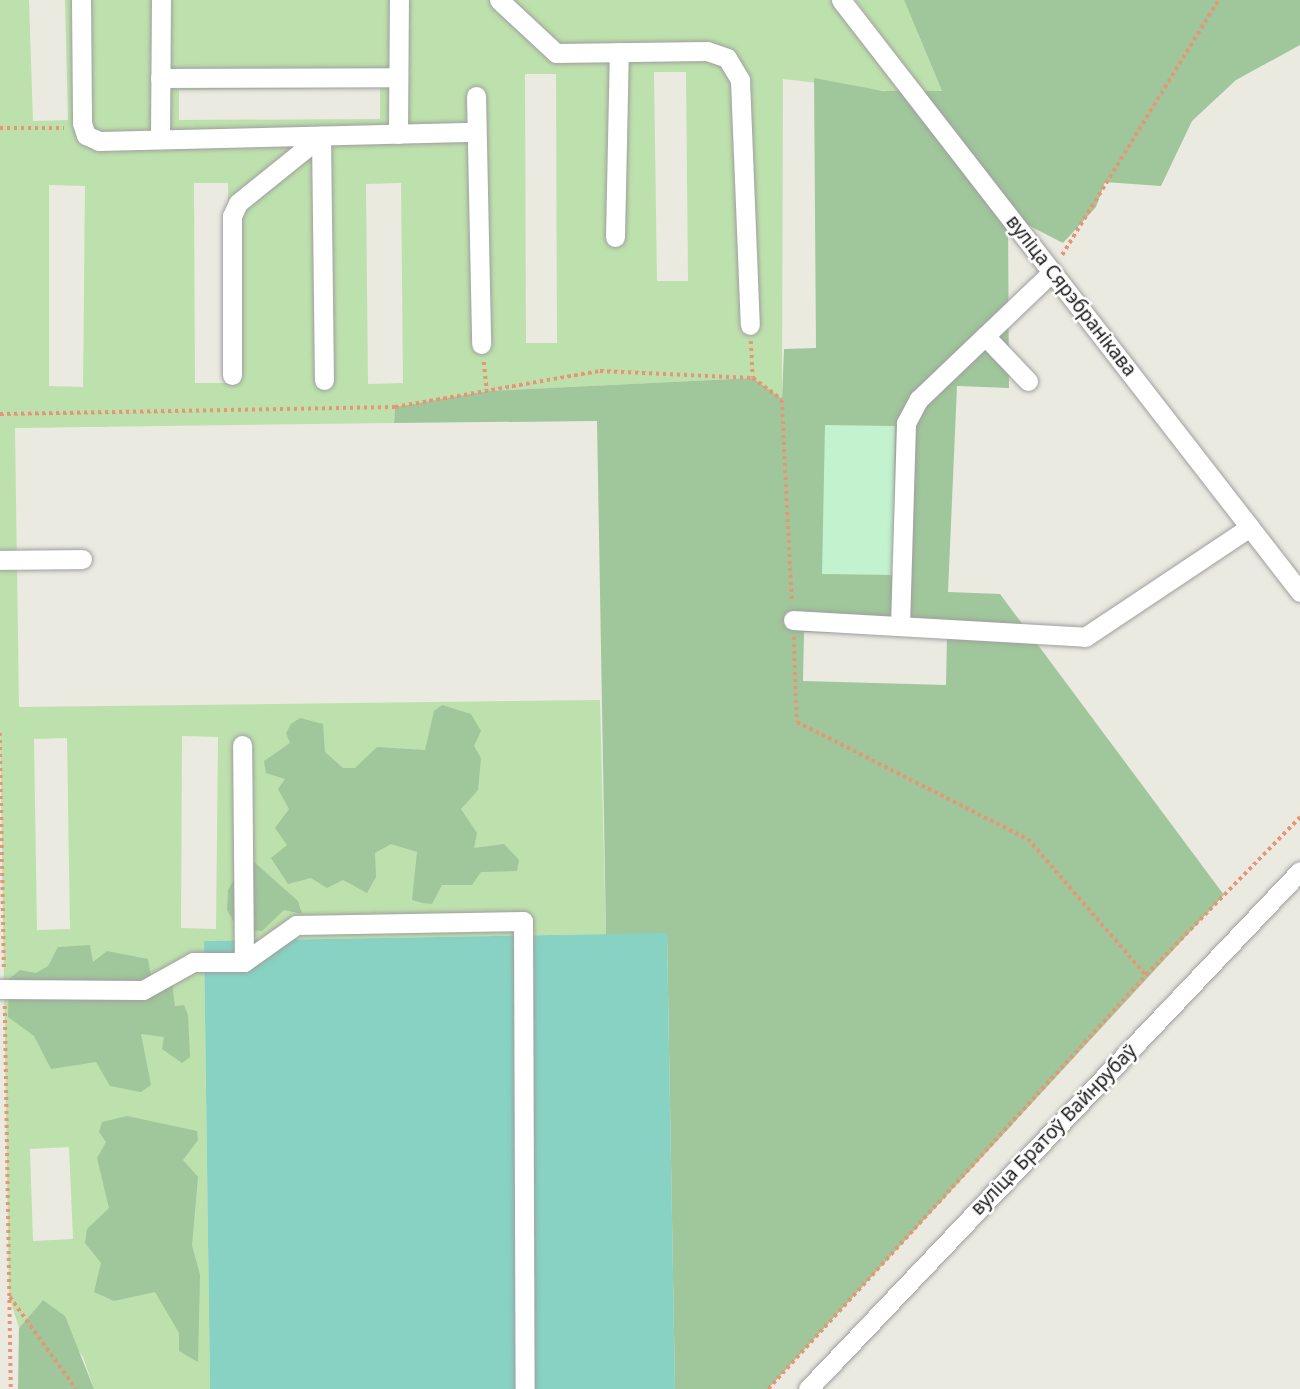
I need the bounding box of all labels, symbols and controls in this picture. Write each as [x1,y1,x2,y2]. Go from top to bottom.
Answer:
street label: вуліца Сярэбранікава [1001,211,1141,381]
street label: вуліца Братоў Вайнрубаў [966,1040,1142,1220]

